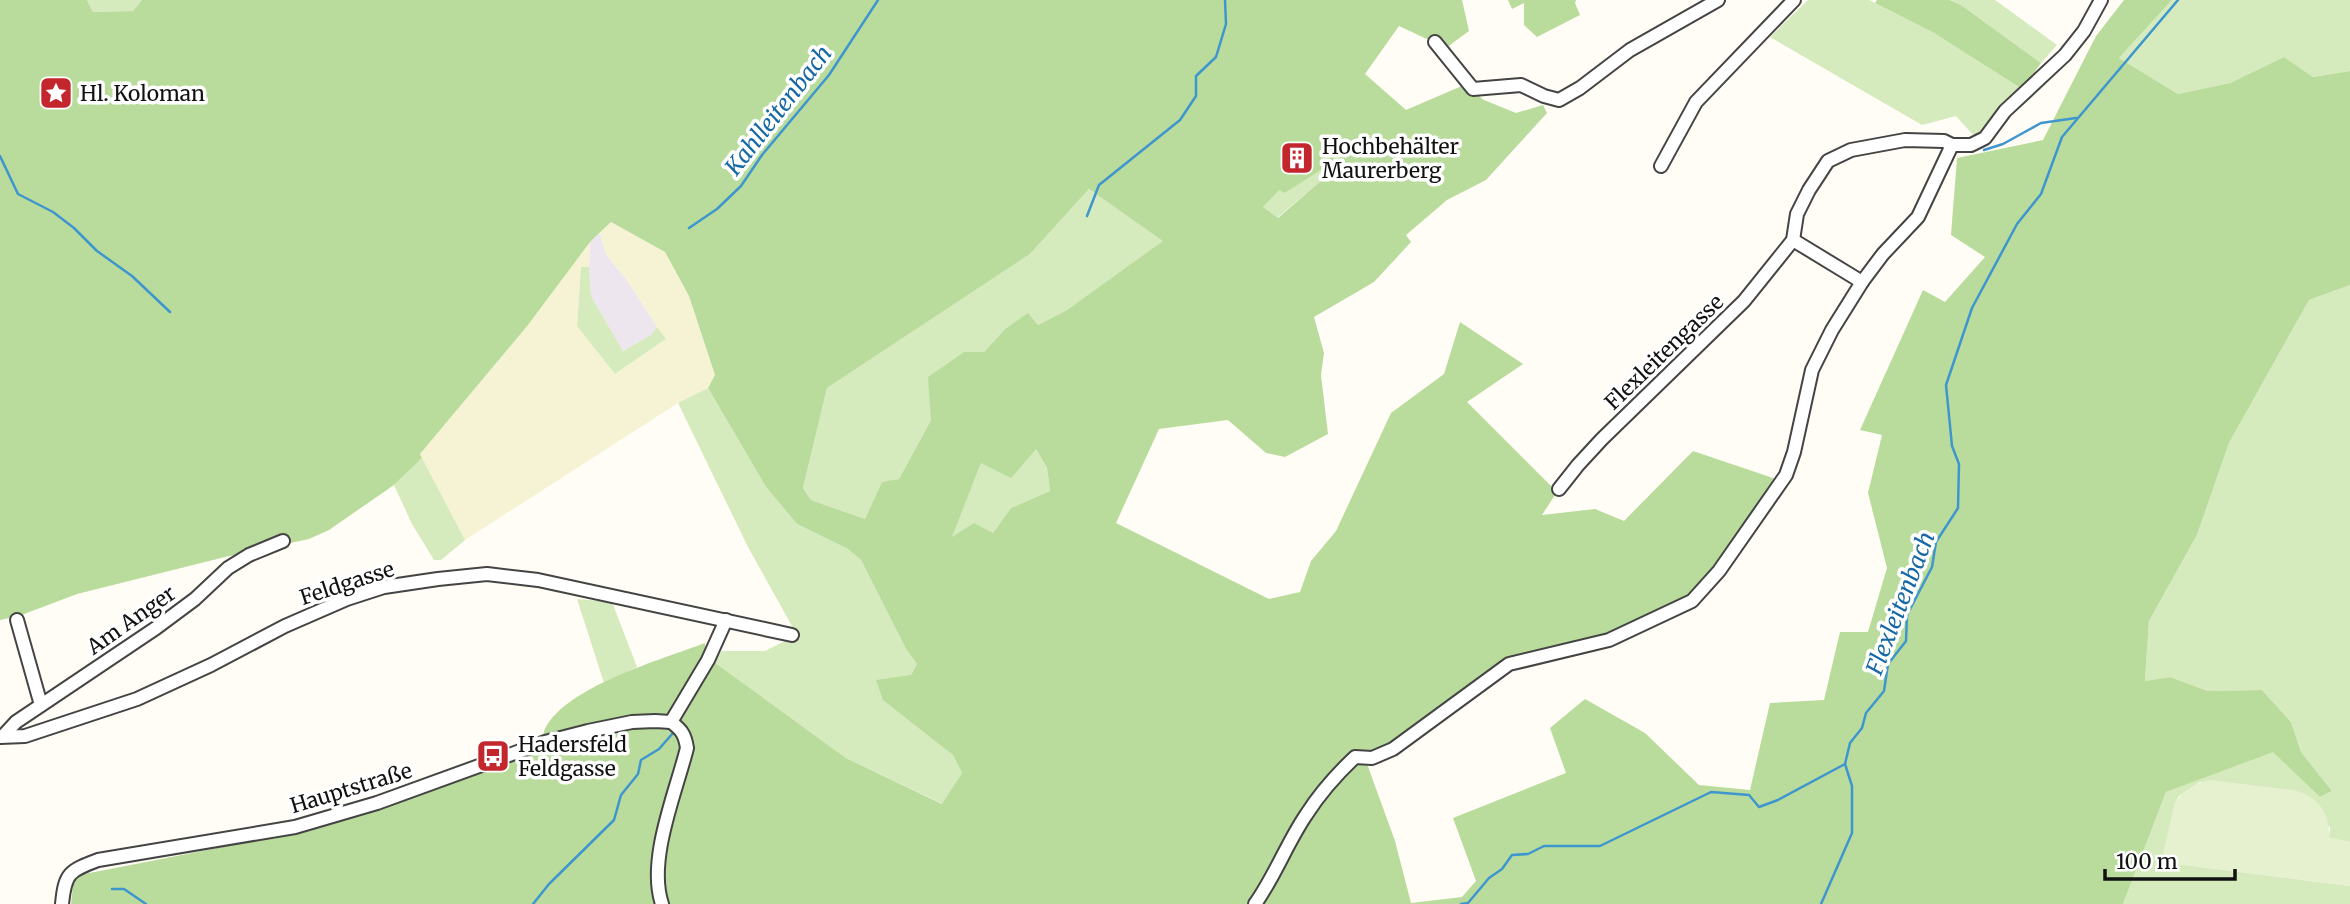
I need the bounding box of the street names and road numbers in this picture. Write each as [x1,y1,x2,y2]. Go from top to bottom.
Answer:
street label: Flexleitengasse [1599,288,1729,415]
street label: Feldgasse [296,555,398,611]
street label: Am Anger [81,580,181,661]
street label: Hauptstraße [287,757,415,819]

